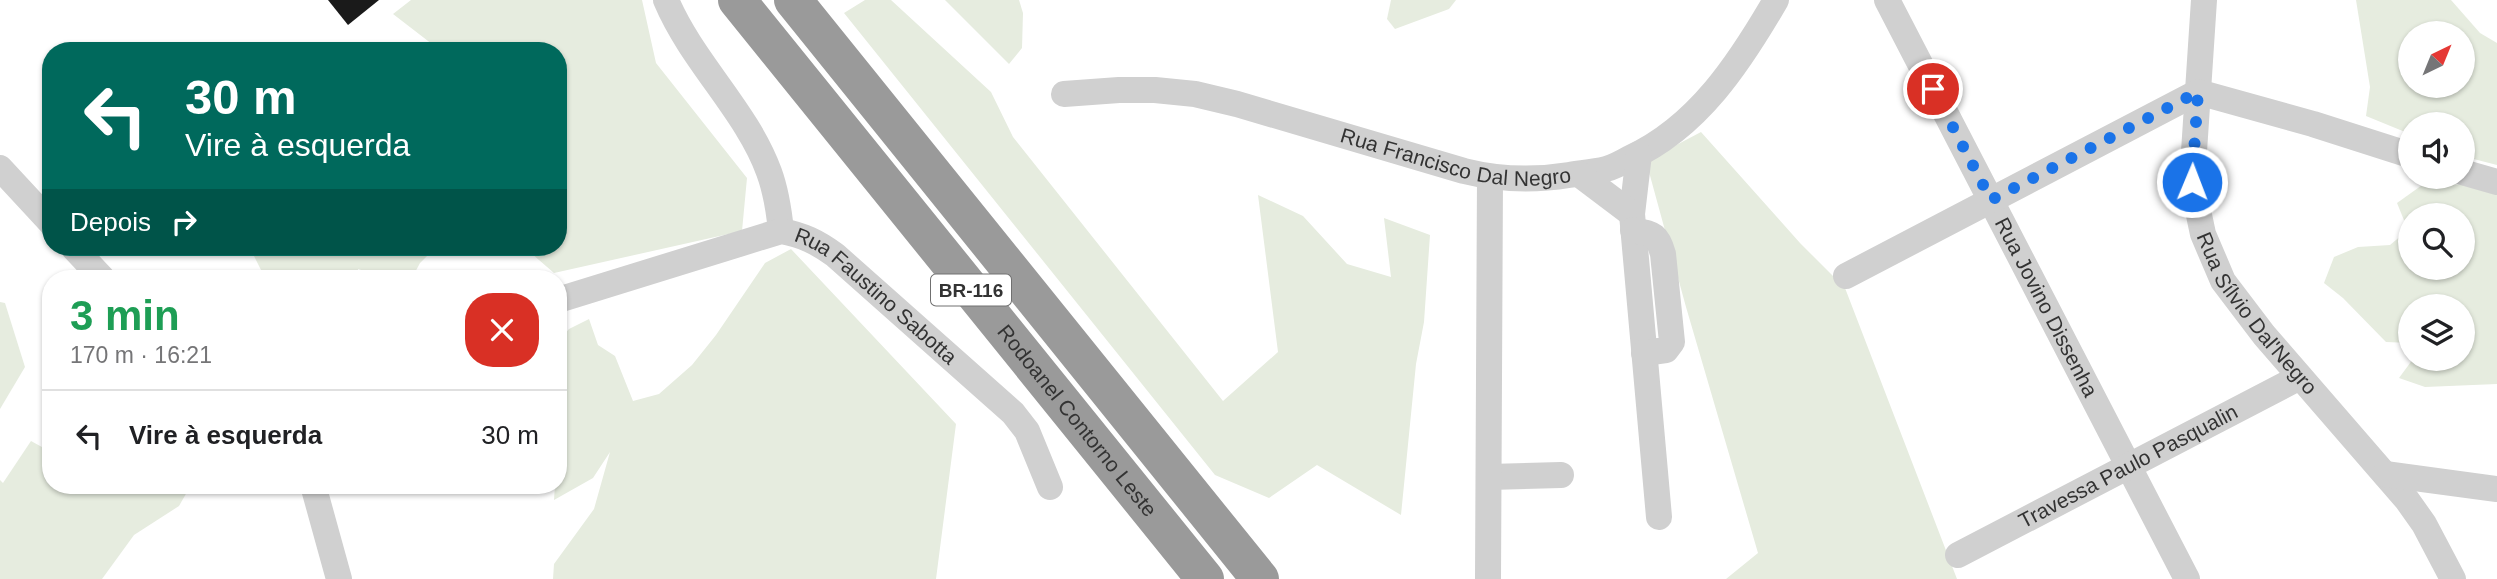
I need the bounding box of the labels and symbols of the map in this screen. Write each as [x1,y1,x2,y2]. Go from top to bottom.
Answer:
north arrow [2398,21,2474,98]
pin [1903,59,1963,119]
street label: Rua Francisco Dal Negro [1338,123,1572,190]
position arrow [2155,145,2229,219]
street label: Rua Jovino Dissenha [1991,214,2103,401]
street label: Rua Faustino Sabotta [792,223,962,369]
street label: Rua Sílvio Dal'Negro [2193,229,2322,399]
road number: BR-116 [931,274,1011,306]
street label: Rodoanel Contorno Leste [993,320,1162,521]
street label: Travessa Paulo Pasqualin [2015,400,2241,532]

